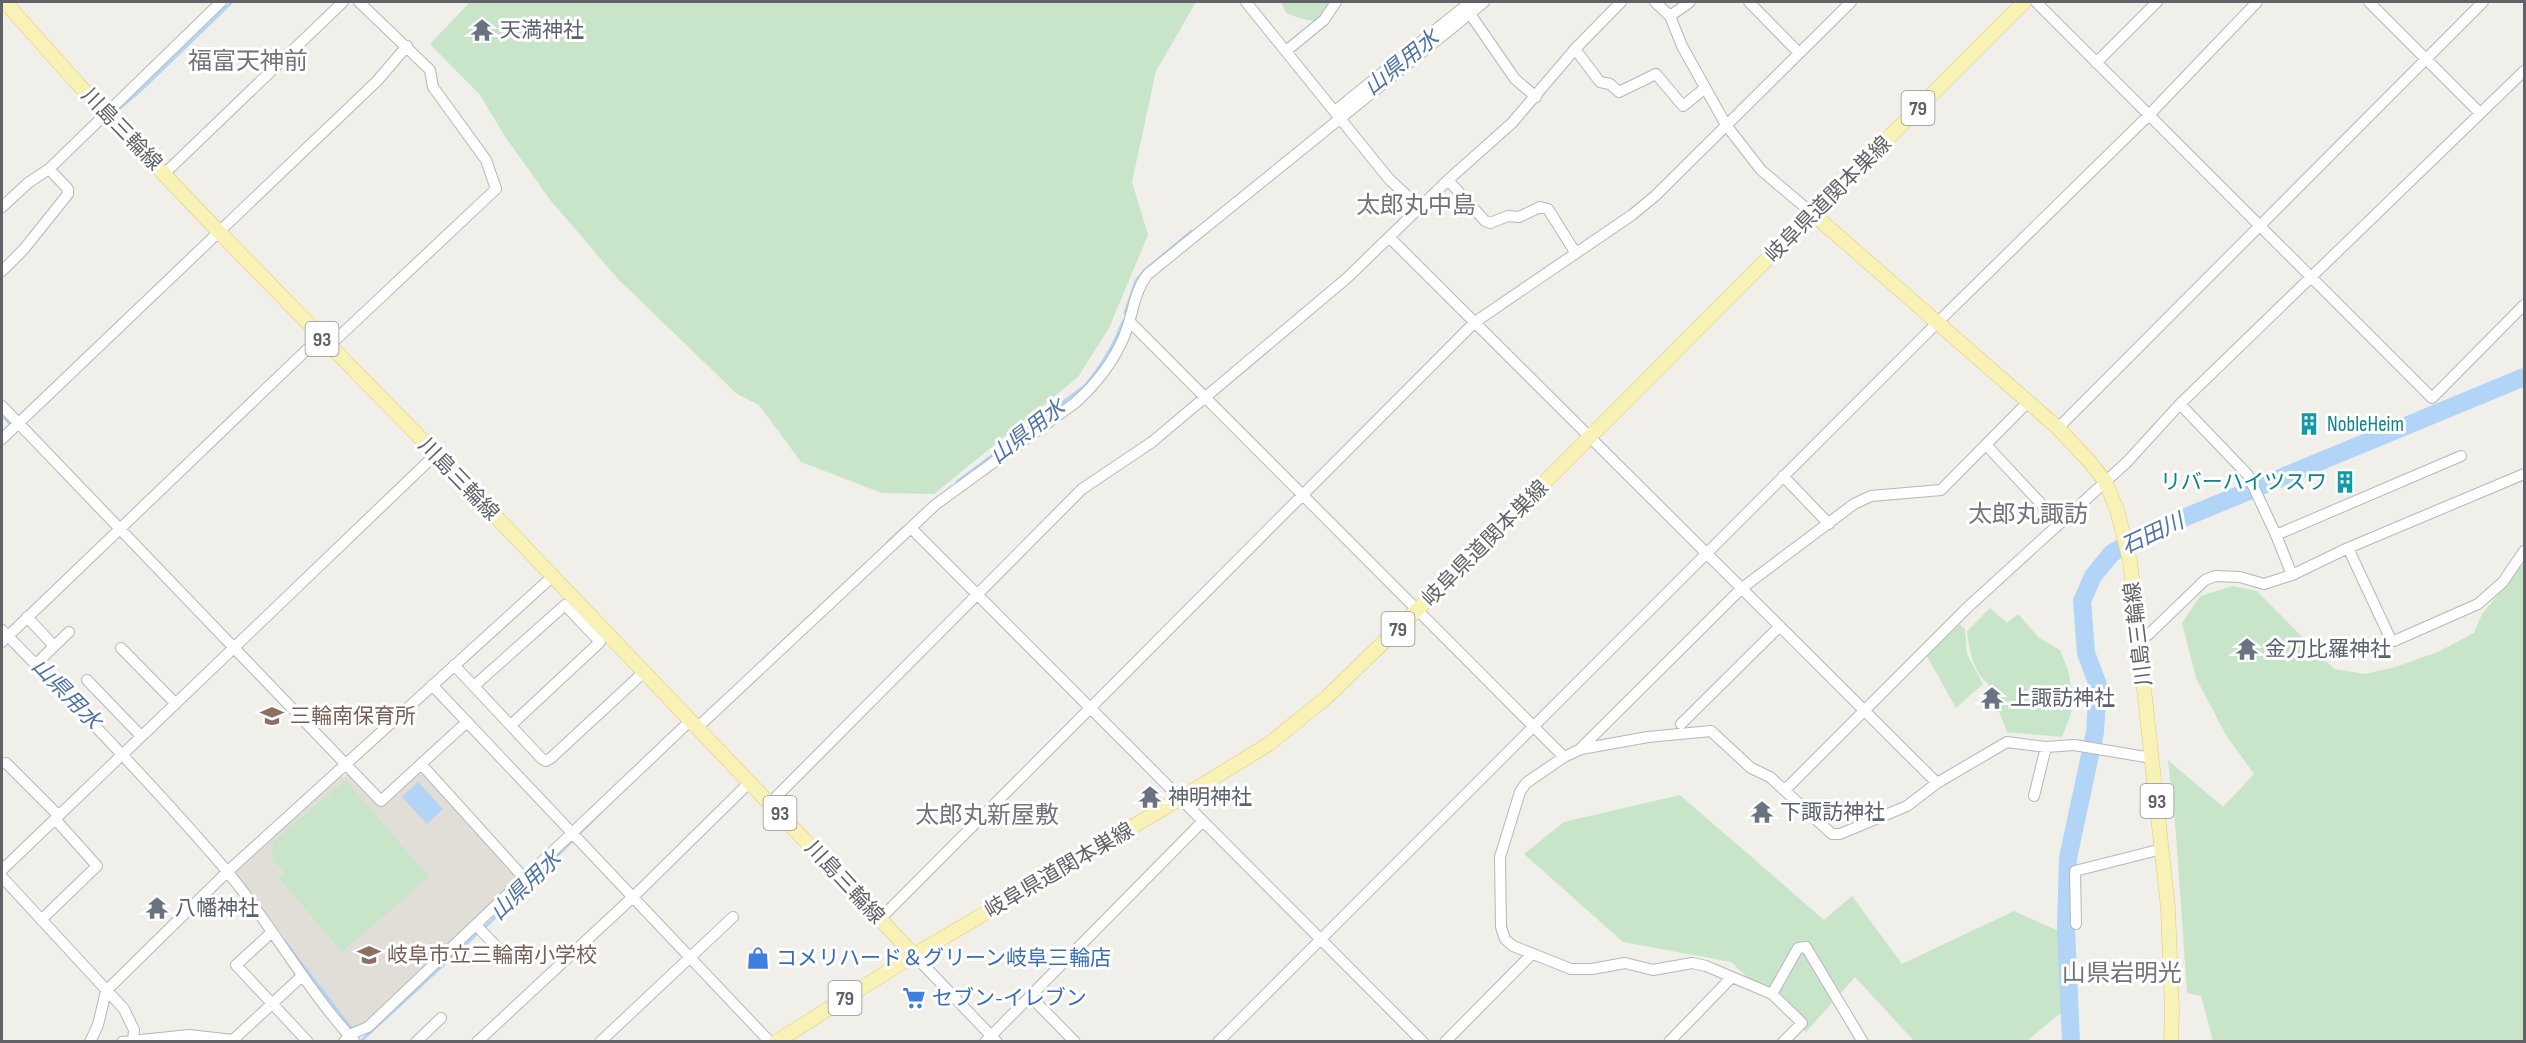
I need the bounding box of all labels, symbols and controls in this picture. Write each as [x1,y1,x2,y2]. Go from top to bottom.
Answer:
temple icon: 天満神社 [469,17,495,43]
place label: 天満神社 [500,18,584,43]
water label: 山県用水 [1359,24,1446,101]
district label: 福富天神前 [188,47,308,76]
street label: 川島三輪線 [76,83,167,176]
road number: 79 [1902,91,1934,125]
street label: 岐阜県道関本巣線 [1760,131,1897,268]
district label: 太郎丸中島 [1356,191,1476,220]
road number: 93 [306,322,338,356]
water label: 山県用水 [985,393,1072,470]
building icon: NobleHeim [2296,411,2322,437]
place label: NobleHeim [2327,412,2404,437]
street label: 川島三輪線 [413,433,504,526]
building icon: リバーハイツスワ [2332,469,2358,495]
place label: リバーハイツスワ [2160,470,2327,495]
street label: 岐阜県道関本巣線 [1417,475,1554,612]
district label: 太郎丸諏訪 [1968,500,2088,529]
water label: 石田川 [2117,507,2190,561]
street label: 川島三輪線 [2120,580,2157,688]
road number: 79 [1382,612,1414,646]
temple icon: 金刀比羅神社 [2234,636,2260,662]
place label: 金刀比羅神社 [2265,637,2391,662]
water label: 山県用水 [26,653,108,737]
temple icon: 上諏訪神社 [1979,685,2005,711]
place label: 上諏訪神社 [2010,686,2115,711]
school or university icon: 三輪南保育所 [259,703,285,729]
place label: 三輪南保育所 [290,704,416,729]
temple icon: 神明神社 [1137,784,1163,810]
road number: 93 [2140,784,2174,818]
place label: 神明神社 [1168,785,1252,810]
road number: 93 [764,796,796,830]
temple icon: 下諏訪神社 [1749,799,1775,825]
place label: 下諏訪神社 [1780,800,1885,825]
district label: 太郎丸新屋敷 [915,801,1059,830]
street label: 岐阜県道関本巣線 [980,818,1138,923]
street label: 川島三輪線 [800,835,890,929]
water label: 山県用水 [485,844,569,926]
temple icon: 八幡神社 [144,895,170,921]
place label: 八幡神社 [175,896,259,921]
school or university icon: 岐阜市立三輪南小学校 [356,942,382,968]
place label: 岐阜市立三輪南小学校 [387,943,597,968]
shop icon: コメリハード＆グリーン岐阜三輪店 [745,945,771,971]
place label: コメリハード＆グリーン岐阜三輪店 [776,946,1111,971]
district label: 山県岩明光 [2062,959,2182,988]
road number: 79 [828,981,862,1015]
supermarket icon: セブン-イレブン [901,985,927,1011]
place label: セブン-イレブン [932,986,1087,1011]

